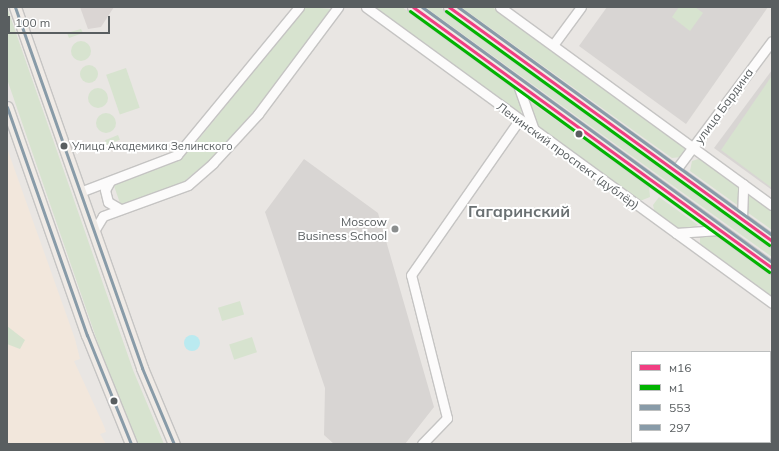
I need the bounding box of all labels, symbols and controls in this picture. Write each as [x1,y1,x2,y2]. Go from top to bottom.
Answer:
scale bar [10,8,112,34]
text: 100 m [15,15,50,30]
street label: улица Бардина [692,65,756,147]
street label: Ленинский проспект (дублёр) [494,99,642,213]
unlabelled marker [574,129,584,139]
place label: Улица Академика Зелинского [72,139,233,153]
marker: Улица Академика Зелинского [59,141,69,151]
district label: Гагаринский [468,201,570,221]
place label: Moscow Business School [298,215,387,243]
marker: Moscow Business School [390,224,400,234]
legend [631,351,771,443]
text: м16 [669,360,691,375]
text: м1 [669,380,684,395]
unlabelled marker [109,396,119,406]
text: 553 [669,400,691,415]
text: 297 [669,420,691,435]

